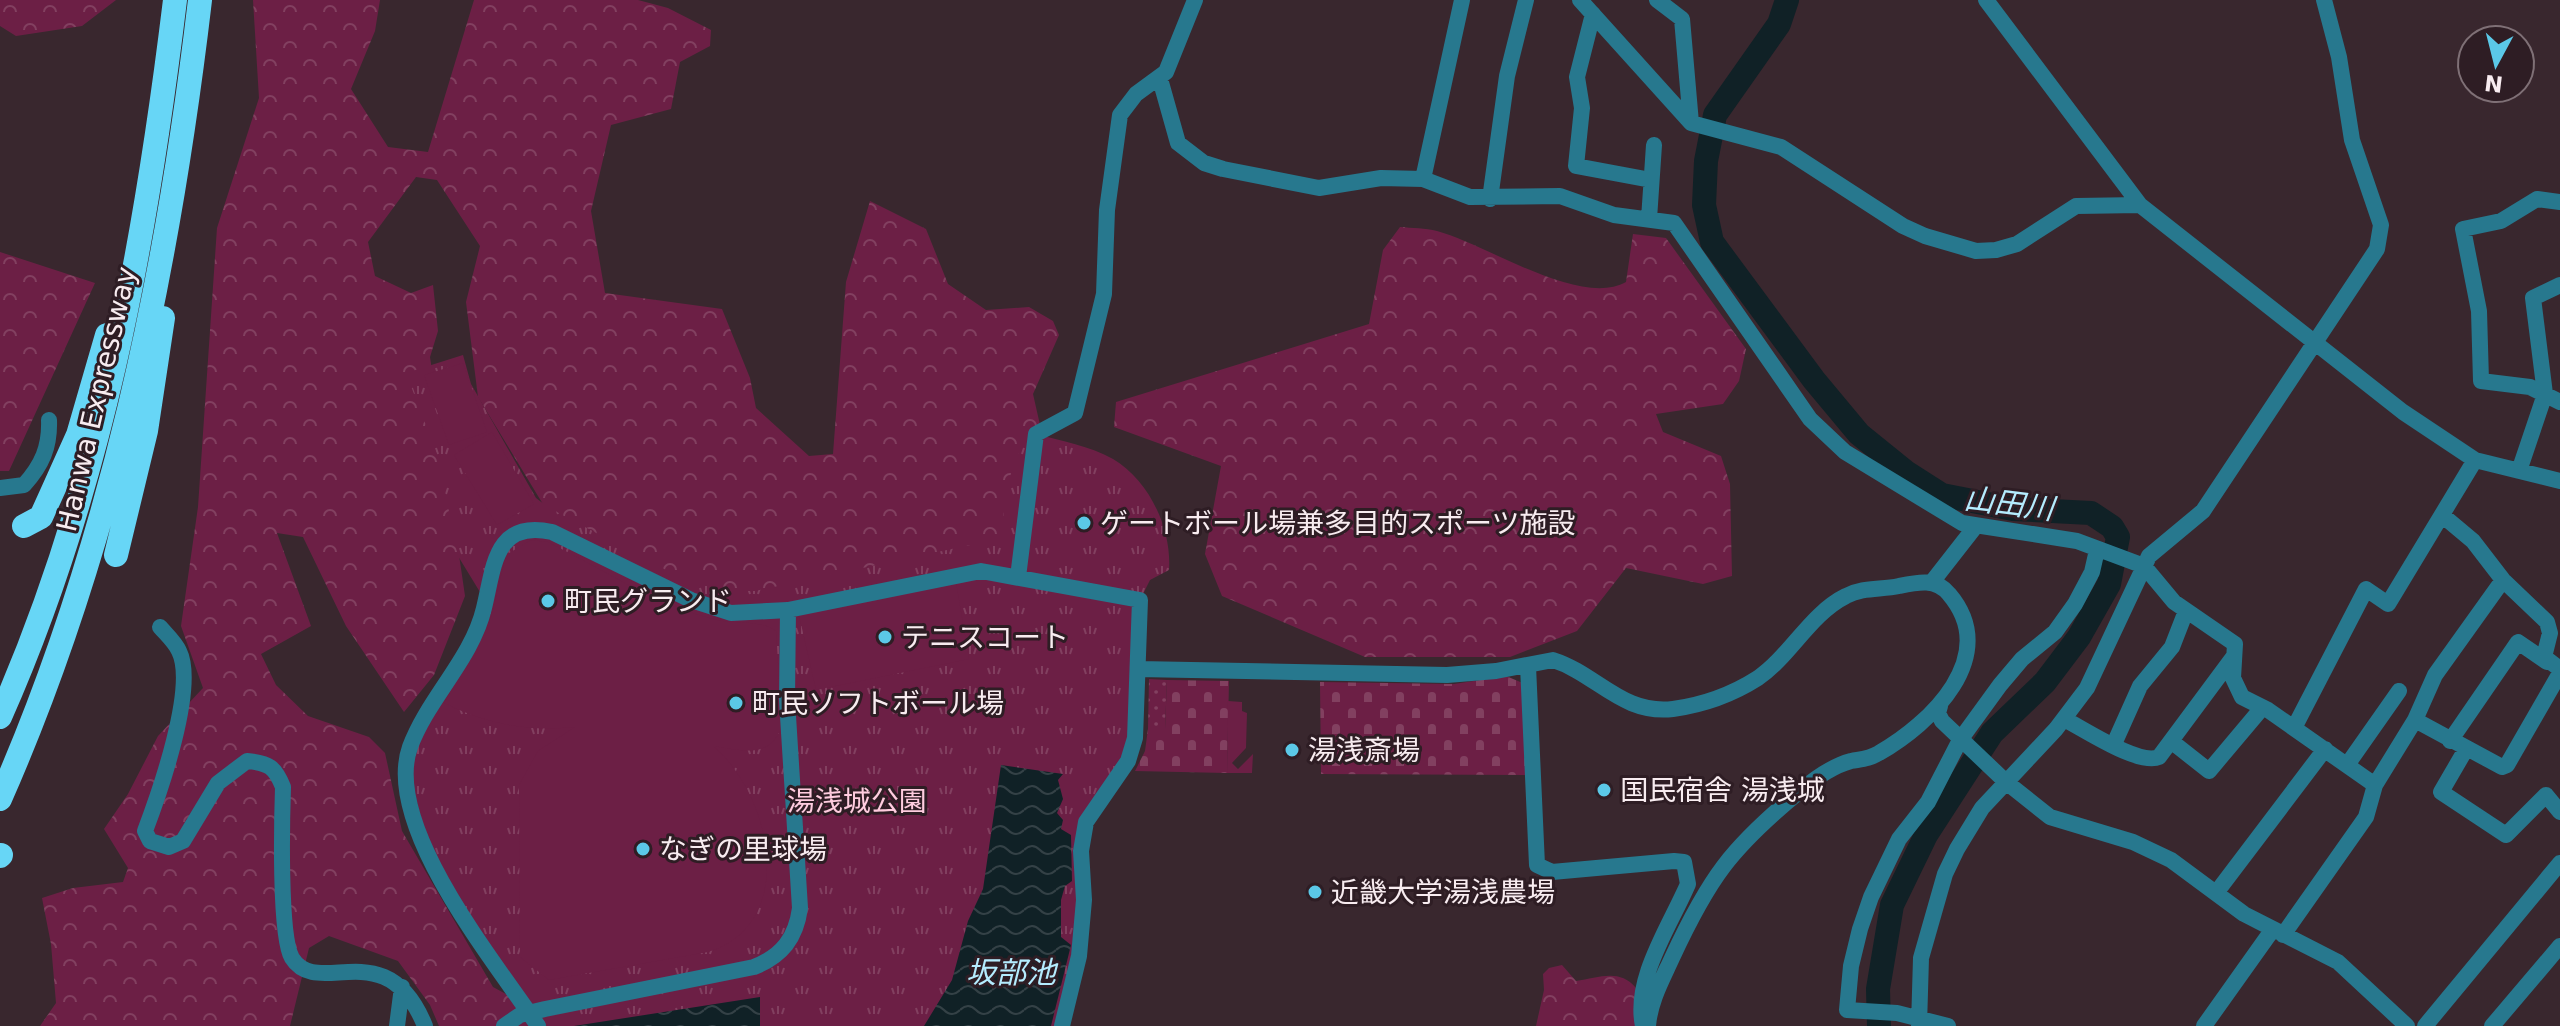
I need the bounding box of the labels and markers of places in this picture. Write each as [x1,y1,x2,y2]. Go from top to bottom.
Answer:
place label: ゲートボール場兼多目的スポーツ施設 [1100,507,1575,540]
marker: ゲートボール場兼多目的スポーツ施設 [1075,514,1093,532]
place label: 町民グランド [564,585,732,618]
marker: 町民グランド [539,592,557,610]
place label: テニスコート [901,621,1069,654]
marker: テニスコート [876,628,894,646]
place label: 町民ソフトボール場 [752,687,1004,720]
marker: 町民ソフトボール場 [727,694,745,712]
place label: 湯浅斎場 [1308,734,1420,767]
marker: 湯浅斎場 [1283,741,1301,759]
place label: 国民宿舎 湯浅城 [1620,774,1825,807]
marker: 国民宿舎 湯浅城 [1595,781,1613,799]
place label: なぎの里球場 [659,833,827,866]
marker: なぎの里球場 [634,840,652,858]
place label: 近畿大学湯浅農場 [1331,876,1555,909]
marker: 近畿大学湯浅農場 [1306,883,1324,901]

